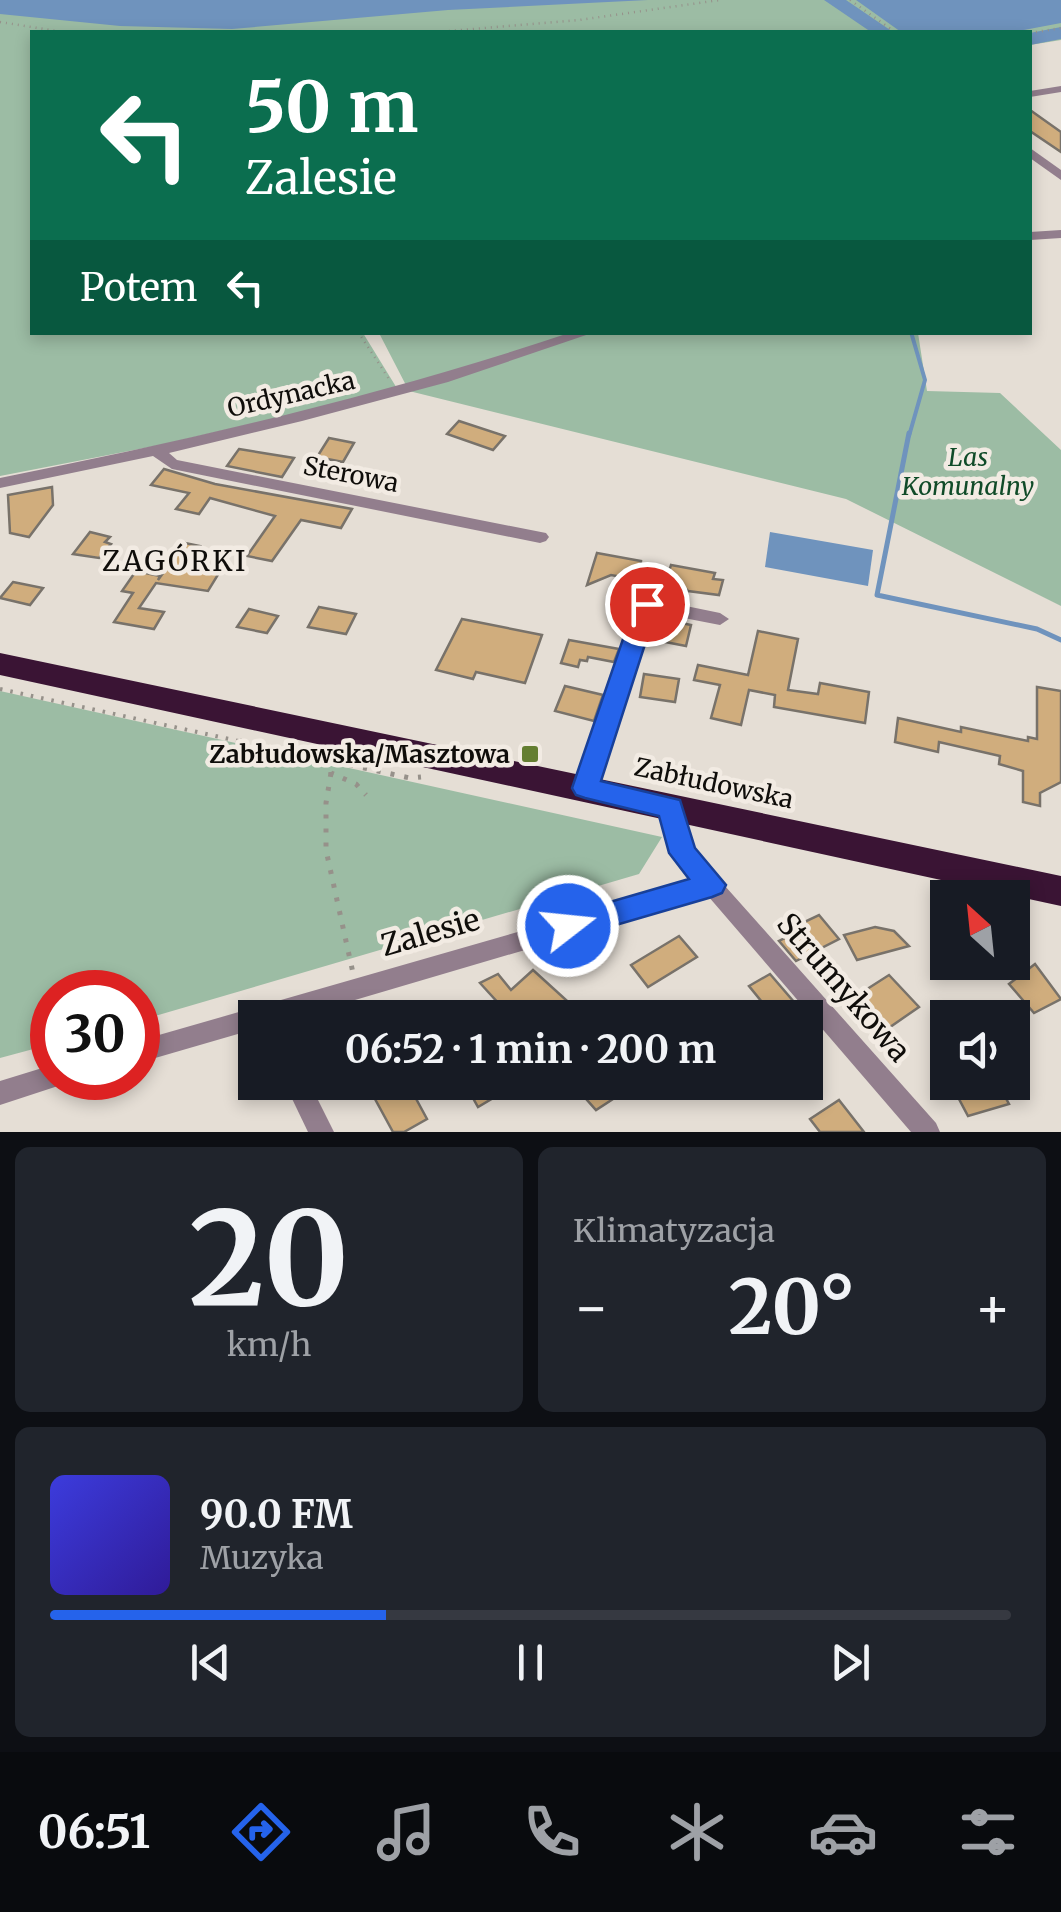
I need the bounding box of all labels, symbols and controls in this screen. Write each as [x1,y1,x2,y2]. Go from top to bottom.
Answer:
text: 50 m [245,63,418,151]
icon: left [80,70,210,200]
text: Zalesie [245,150,397,206]
icon: left [218,260,273,315]
text: Potem [80,264,198,311]
street label: Ordynacka [224,364,358,424]
park label: Las Komunalny [901,441,1035,502]
street label: Sterowa [301,449,401,499]
district label: ZAGÓRKI [102,543,248,579]
pin [605,562,690,647]
icon: arrive [620,577,675,632]
place label: Zabłudowska/Masztowa [209,738,510,770]
marker: Zabłudowska/Masztowa [519,743,541,765]
street label: Zabłudowska [632,751,796,815]
position arrow [516,874,620,978]
north arrow [930,880,1030,980]
map controls [930,880,1030,1100]
street label: Zalesie [376,900,484,964]
street label: Strumykowa [769,905,919,1069]
speed limit sign: 30 [30,970,160,1100]
button: sound [930,1000,1030,1100]
text: 06:52 · 1 min · 200 m [345,1026,716,1073]
text: 20 [189,1178,349,1341]
text: Klimatyzacja [573,1211,775,1251]
text: 20° [728,1260,856,1354]
text: − [573,1273,610,1342]
text: + [974,1273,1011,1342]
text: km/h [227,1325,311,1365]
text: 90.0 FM [200,1491,353,1538]
text: Muzyka [200,1538,324,1578]
icon: previous [183,1635,238,1690]
icon: pause [503,1635,558,1690]
icon: next [823,1635,878,1690]
icon: directions [226,1797,296,1867]
icon: music [371,1797,441,1867]
icon: phone [517,1797,587,1867]
icon: climate [662,1797,732,1867]
icon: car [808,1797,878,1867]
icon: filters [953,1797,1023,1867]
text: 06:51 [38,1804,150,1860]

